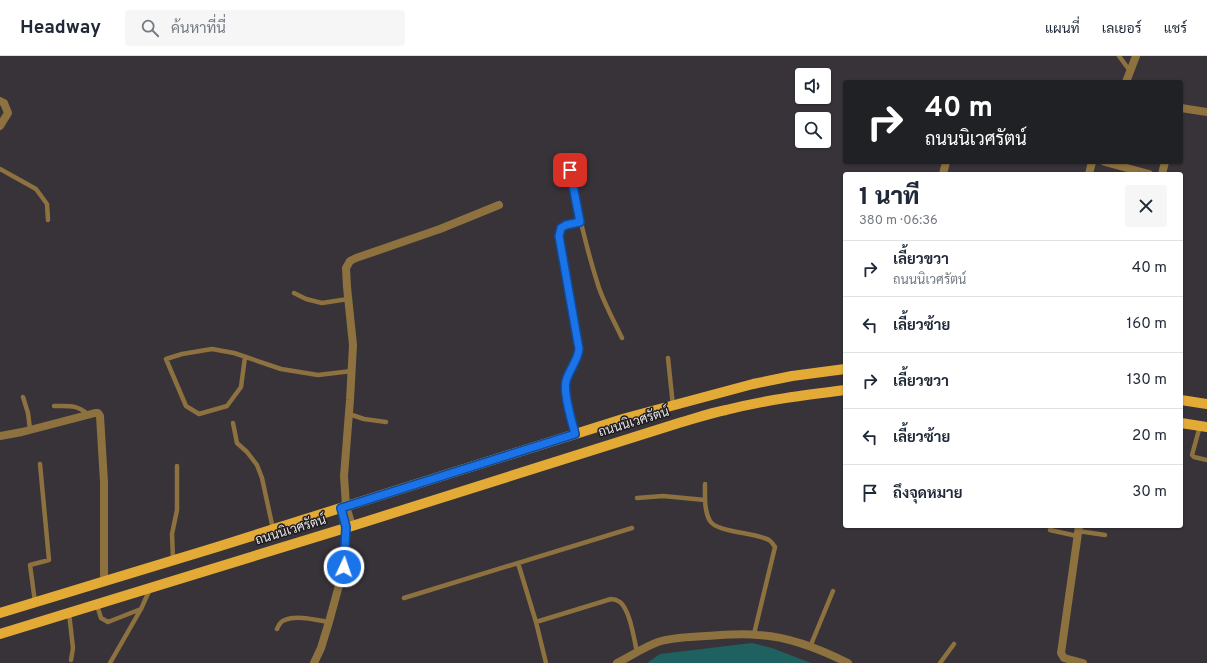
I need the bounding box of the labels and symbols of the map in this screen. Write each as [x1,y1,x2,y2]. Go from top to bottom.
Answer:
pin [553,153,587,187]
street label: ถนนนิเวศรัตน์ [596,402,671,441]
street label: ถนนนิเวศรัตน์ [253,510,328,549]
position arrow [323,546,365,588]

